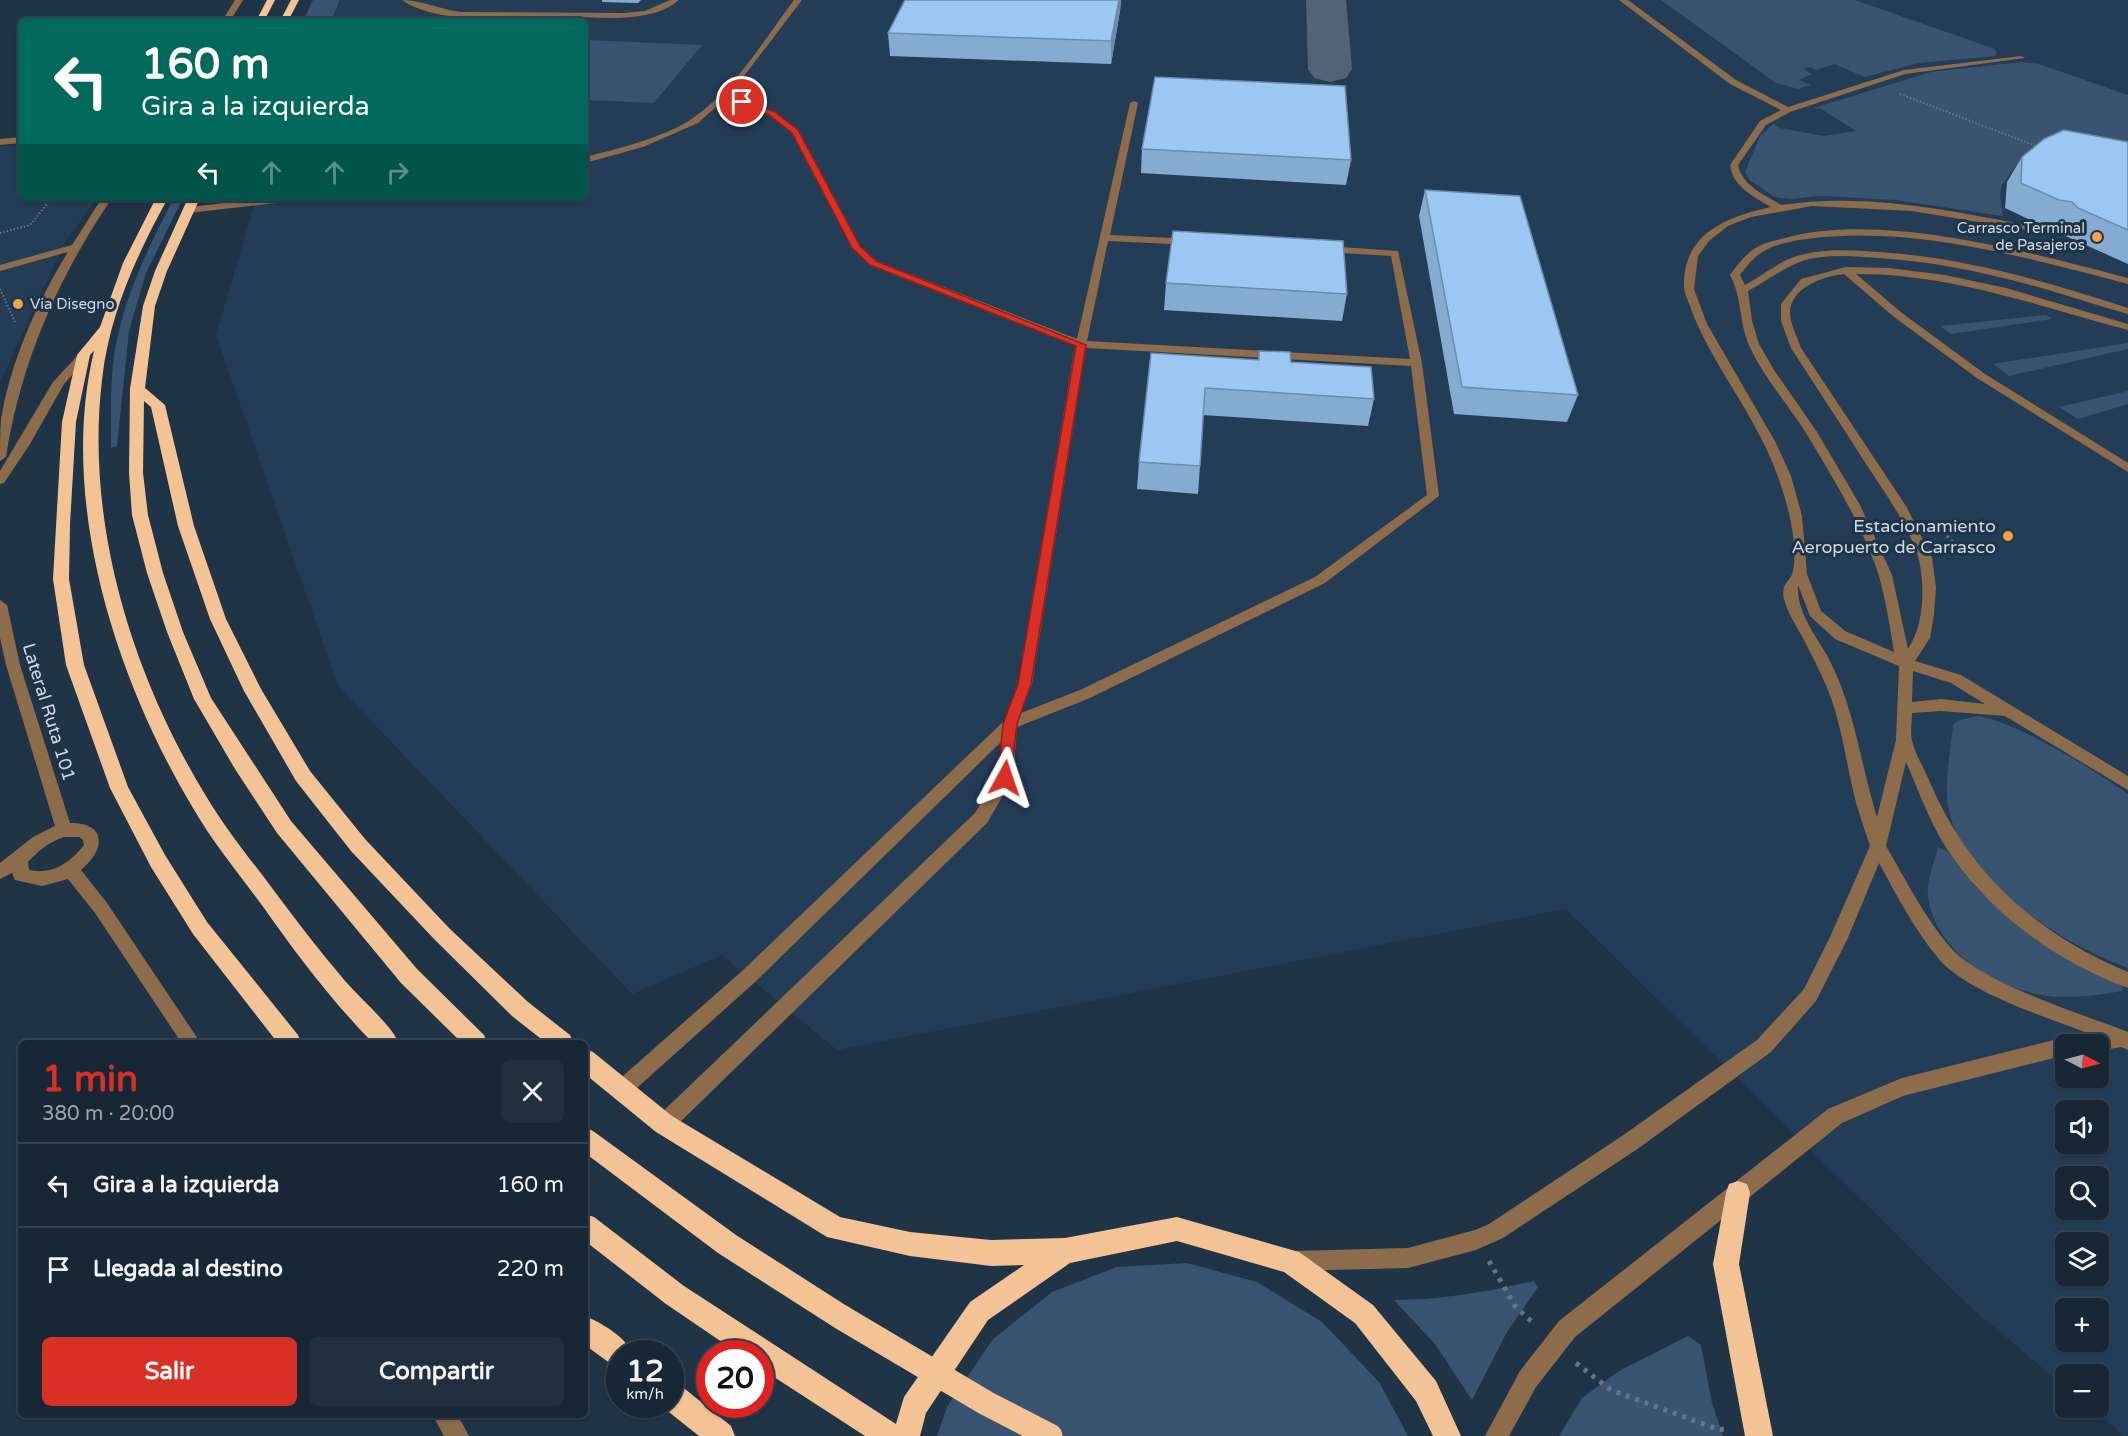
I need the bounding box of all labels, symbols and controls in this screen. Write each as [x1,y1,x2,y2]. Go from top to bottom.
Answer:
text: 160 m [141,39,270,90]
icon: left [42,42,120,120]
pin [716,76,767,127]
icon: arrive [725,85,758,118]
text: Gira a la izquierda [141,90,370,123]
icon: left [192,156,225,189]
icon: ahead [255,156,288,189]
icon: ahead [318,156,351,189]
icon: right [381,156,414,189]
place label: Carrasco Terminal de Pasajeros [1957,219,2085,254]
marker: Carrasco Terminal de Pasajeros [2090,230,2104,244]
place label: Via Disegno [30,295,115,313]
marker: Via Disegno [11,297,25,311]
place label: Estacionamiento Aeropuerto de Carrasco [1791,515,1996,558]
marker: Estacionamiento Aeropuerto de Carrasco [2001,529,2015,543]
street label: Lateral Ruta 101 [18,641,80,783]
position arrow [973,746,1037,810]
north arrow [2055,1034,2109,1088]
map controls [2055,1034,2109,1418]
text: 1 min [42,1058,138,1101]
button: close [501,1060,564,1123]
button: sound [2055,1100,2109,1154]
text: 380 m · 20:00 [42,1102,174,1126]
button: search [2055,1166,2109,1220]
icon: left [42,1169,75,1202]
text: Gira a la izquierda [93,1172,279,1198]
text: 160 m [497,1172,564,1198]
button: layers [2055,1232,2109,1286]
icon: arrive [42,1253,75,1286]
text: Llegada al destino [93,1256,283,1282]
text: 220 m [497,1256,564,1282]
button: + [2055,1298,2109,1352]
button: Salir [42,1337,297,1406]
button: Compartir [309,1337,564,1406]
speed limit sign: 20 [696,1340,774,1418]
text: 12 [626,1353,664,1390]
button: − [2055,1364,2109,1418]
text: km/h [626,1385,664,1403]

